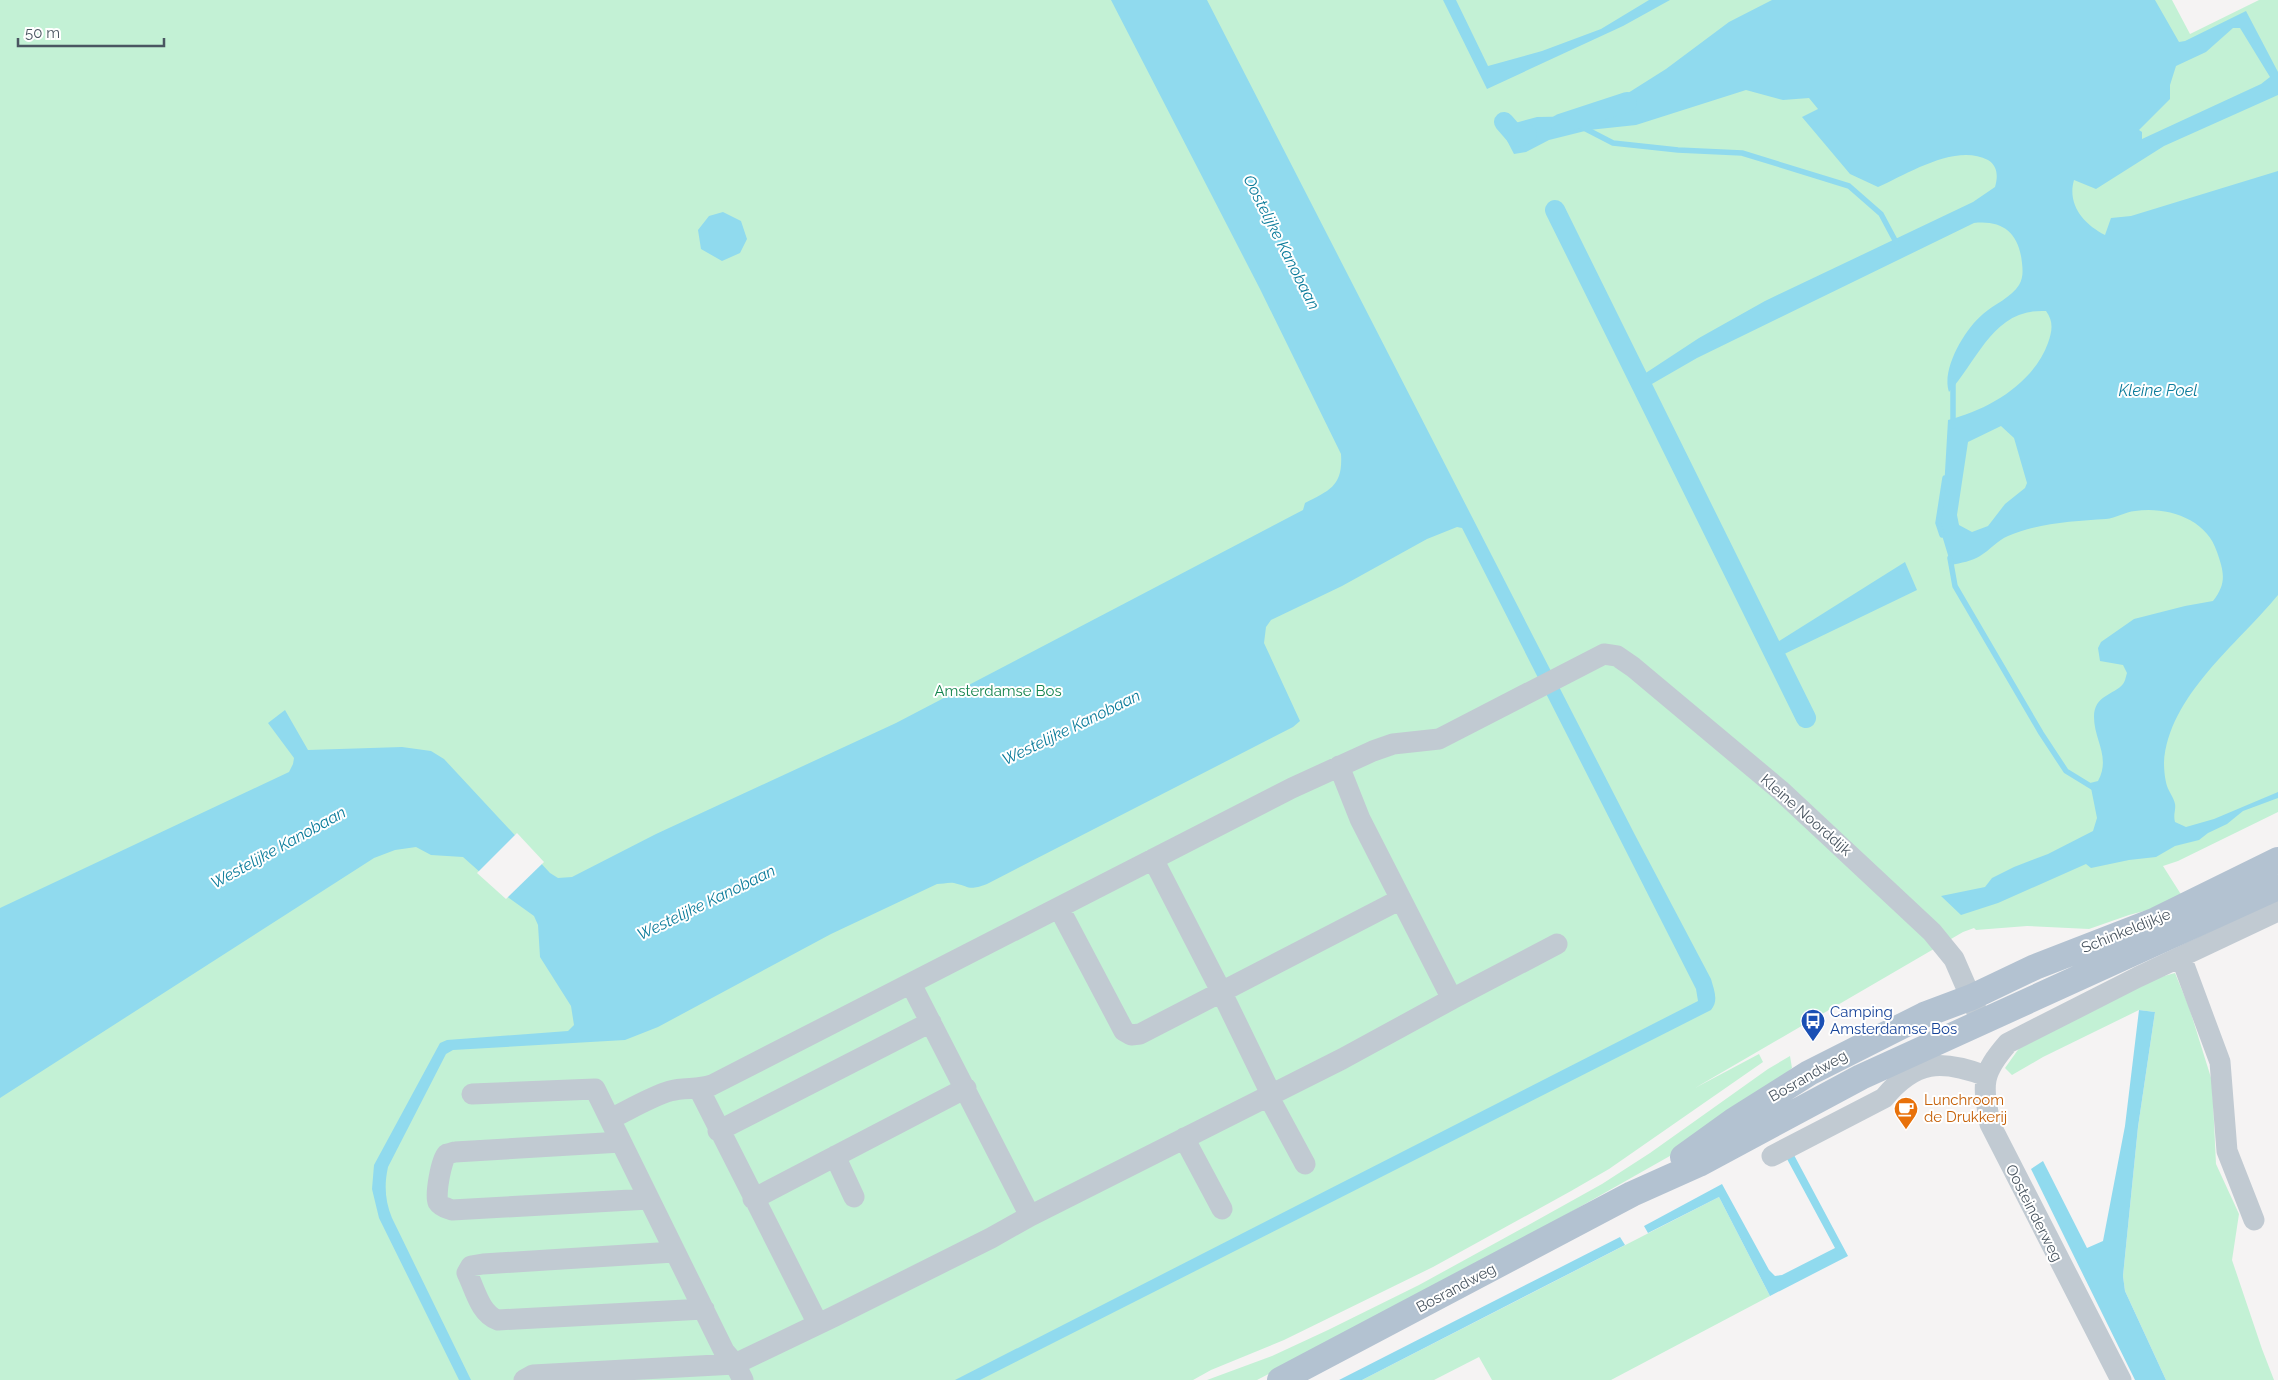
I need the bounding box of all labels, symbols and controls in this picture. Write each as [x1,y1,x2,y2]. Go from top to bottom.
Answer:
scale bar [18,15,164,47]
text: 50 m [25,24,60,42]
water label: Oostelijke Kanobaan [1239,172,1324,313]
water label: Kleine Poel [2119,381,2197,400]
park label: Amsterdamse Bos [934,682,1062,700]
water label: Westelijke Kanobaan [999,686,1143,769]
street label: Kleine Noorddijk [1757,771,1855,859]
water label: Westelijke Kanobaan [207,802,349,892]
water label: Westelijke Kanobaan [634,861,778,944]
street label: Schinkeldijkje [2079,905,2173,957]
place label: Camping Amsterdamse Bos [1830,1003,1957,1038]
bus stop icon: Camping Amsterdamse Bos [1800,1008,1826,1042]
street label: Bosrandweg [1766,1046,1850,1106]
place label: Lunchroom de Drukkerij [1924,1091,2007,1126]
cafe icon: Lunchroom de Drukkerij [1893,1096,1919,1130]
street label: Oosteinderweg [2002,1161,2066,1265]
street label: Bosrandweg [1413,1259,1499,1317]

